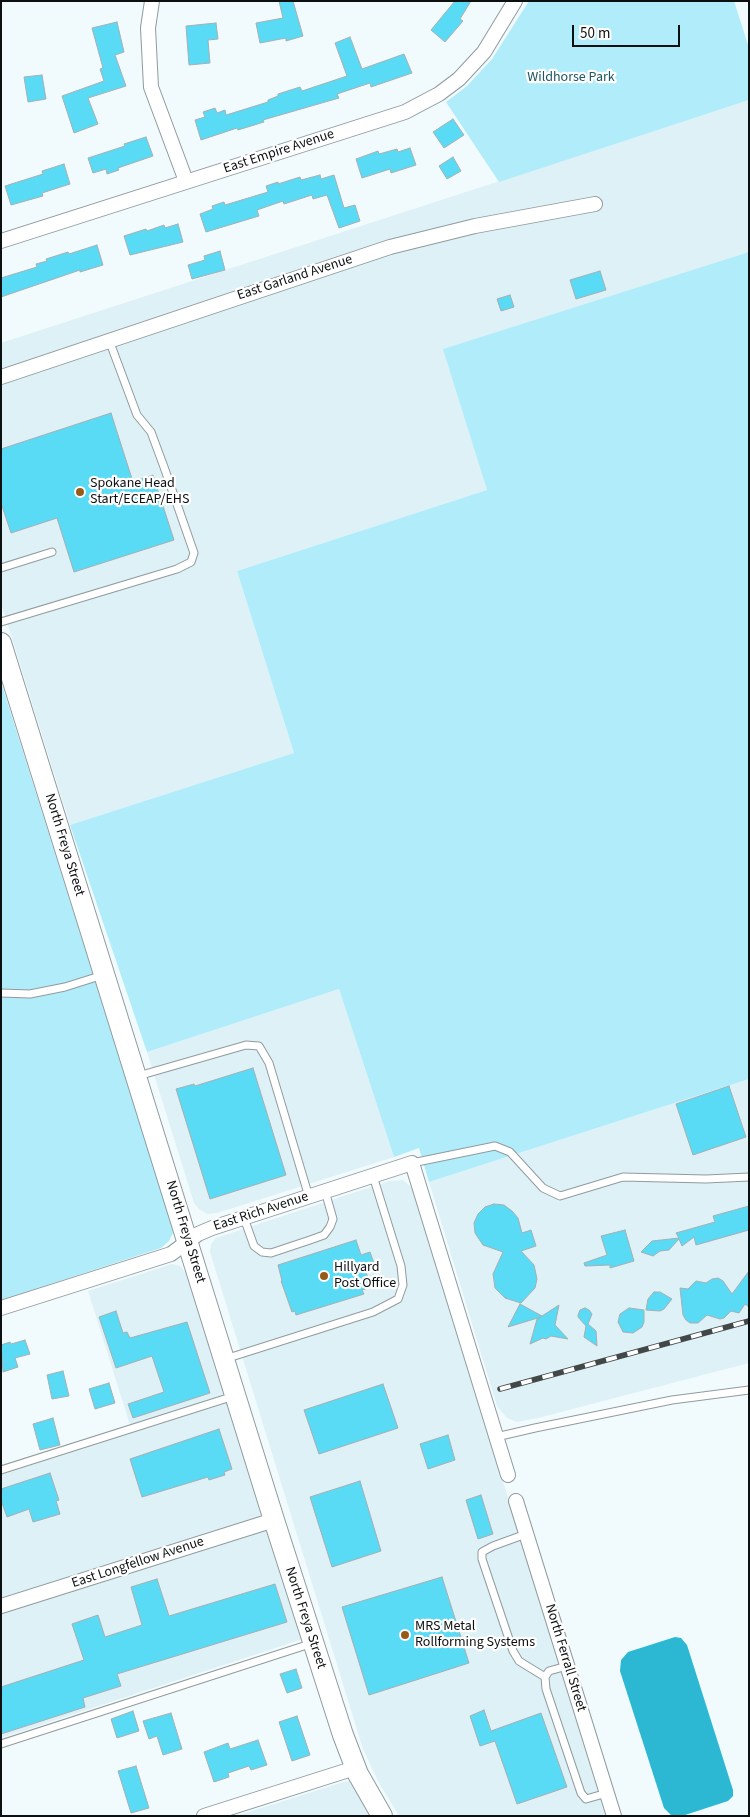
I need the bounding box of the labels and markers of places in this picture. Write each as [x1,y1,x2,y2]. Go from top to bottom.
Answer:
place label: Spokane Head Start/ECEAP/EHS [90,476,189,508]
marker: Spokane Head Start/ECEAP/EHS [74,486,86,498]
place label: Hillyard Post Office [334,1260,396,1292]
marker: Hillyard Post Office [318,1270,330,1282]
place label: MRS Metal Rollforming Systems [415,1619,535,1651]
marker: MRS Metal Rollforming Systems [399,1629,411,1641]

